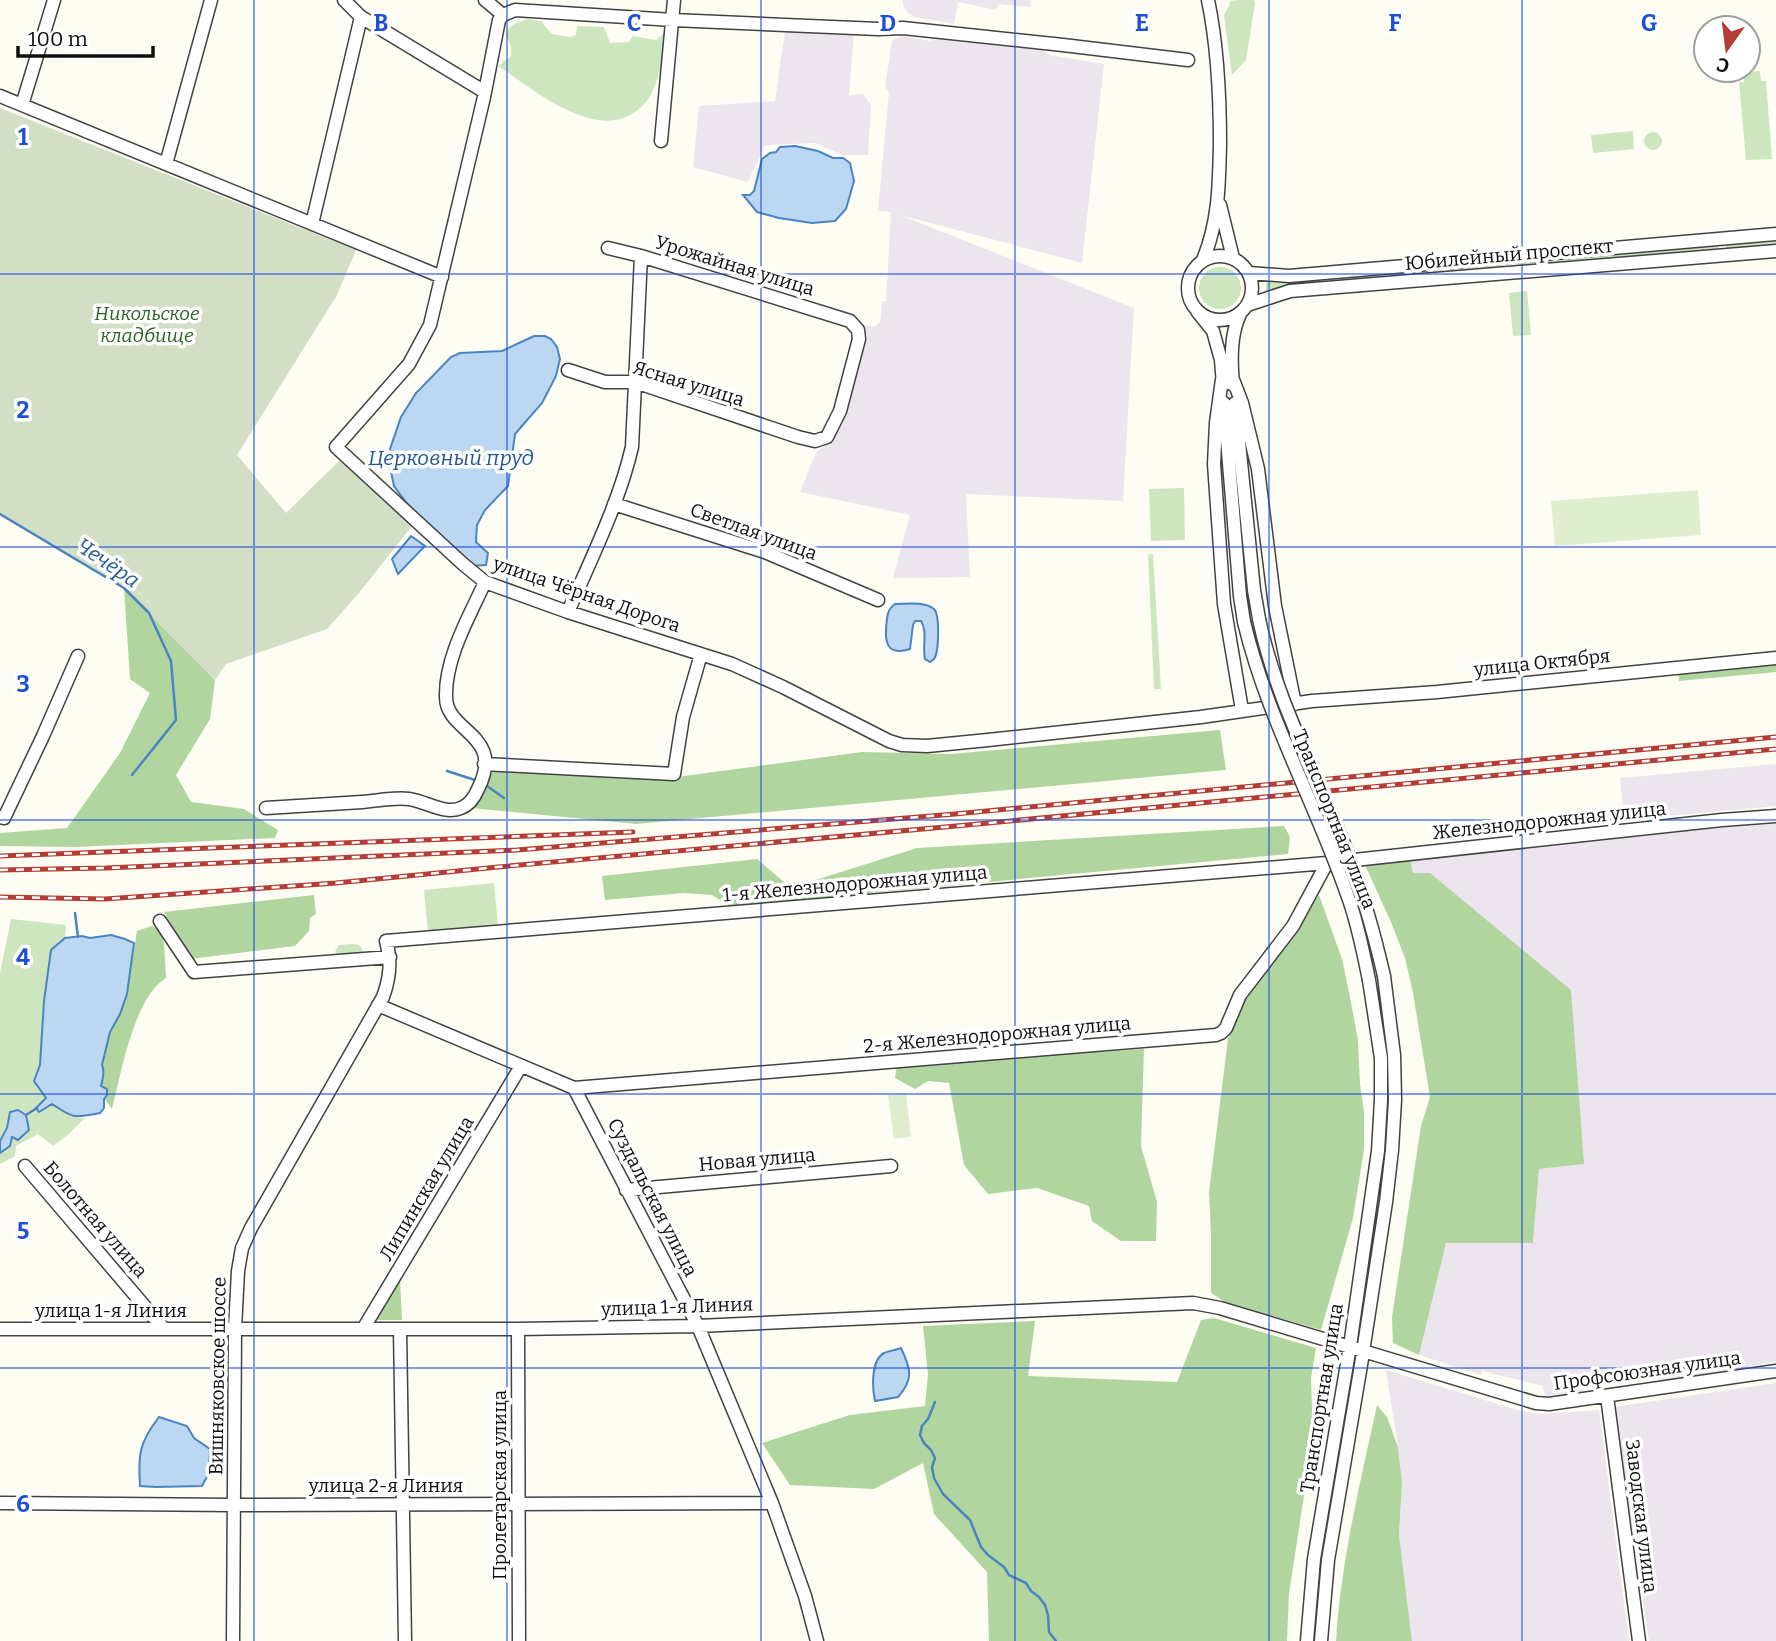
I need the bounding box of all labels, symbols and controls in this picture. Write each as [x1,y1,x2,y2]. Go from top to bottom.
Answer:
text: B [374,9,388,37]
text: C [627,9,641,37]
text: D [880,9,896,37]
text: E [1135,9,1149,37]
text: F [1389,9,1402,37]
text: G [1641,9,1658,37]
scale bar [18,14,152,58]
north arrow [1692,14,1762,84]
text: 100 m [28,26,88,52]
text: С [1714,52,1732,78]
text: 1 [18,123,28,151]
street label: Урожайная улица [652,230,818,301]
street label: Юбилейный проспект [1404,234,1614,275]
park label: Никольское кладбище [94,302,200,347]
street label: Ясная улица [631,356,748,411]
text: 2 [17,396,30,424]
water label: Церковный пруд [368,445,534,471]
street label: Светлая улица [687,498,821,565]
water label: Чечёра [71,532,145,594]
street label: улица Чёрная Дорога [489,551,684,638]
street label: улица Октября [1472,644,1611,681]
text: 3 [16,670,30,698]
street label: Транспортная улица [1288,726,1381,913]
street label: Железнодорожная улица [1431,797,1668,844]
street label: 1-я Железнодорожная улица [722,860,989,907]
text: 4 [16,943,30,971]
street label: 2-я Железнодорожная улица [862,1011,1132,1058]
street label: Липинская улица [374,1111,479,1265]
street label: Суздальская улица [603,1114,703,1281]
street label: Новая улица [698,1143,817,1176]
street label: Болотная улица [39,1156,153,1283]
text: 5 [17,1217,29,1245]
street label: Вишняковское шоссе [204,1277,231,1475]
street label: улица 1-я Линия [600,1292,753,1321]
street label: улица 1-я Линия [34,1299,187,1322]
street label: Транспортная улица [1295,1301,1348,1495]
street label: Профсоюзная улица [1552,1346,1743,1395]
street label: Пролетарская улица [488,1389,511,1580]
street label: Заводская улица [1621,1438,1662,1595]
street label: улица 2-я Линия [308,1474,463,1497]
text: 6 [16,1490,30,1518]

